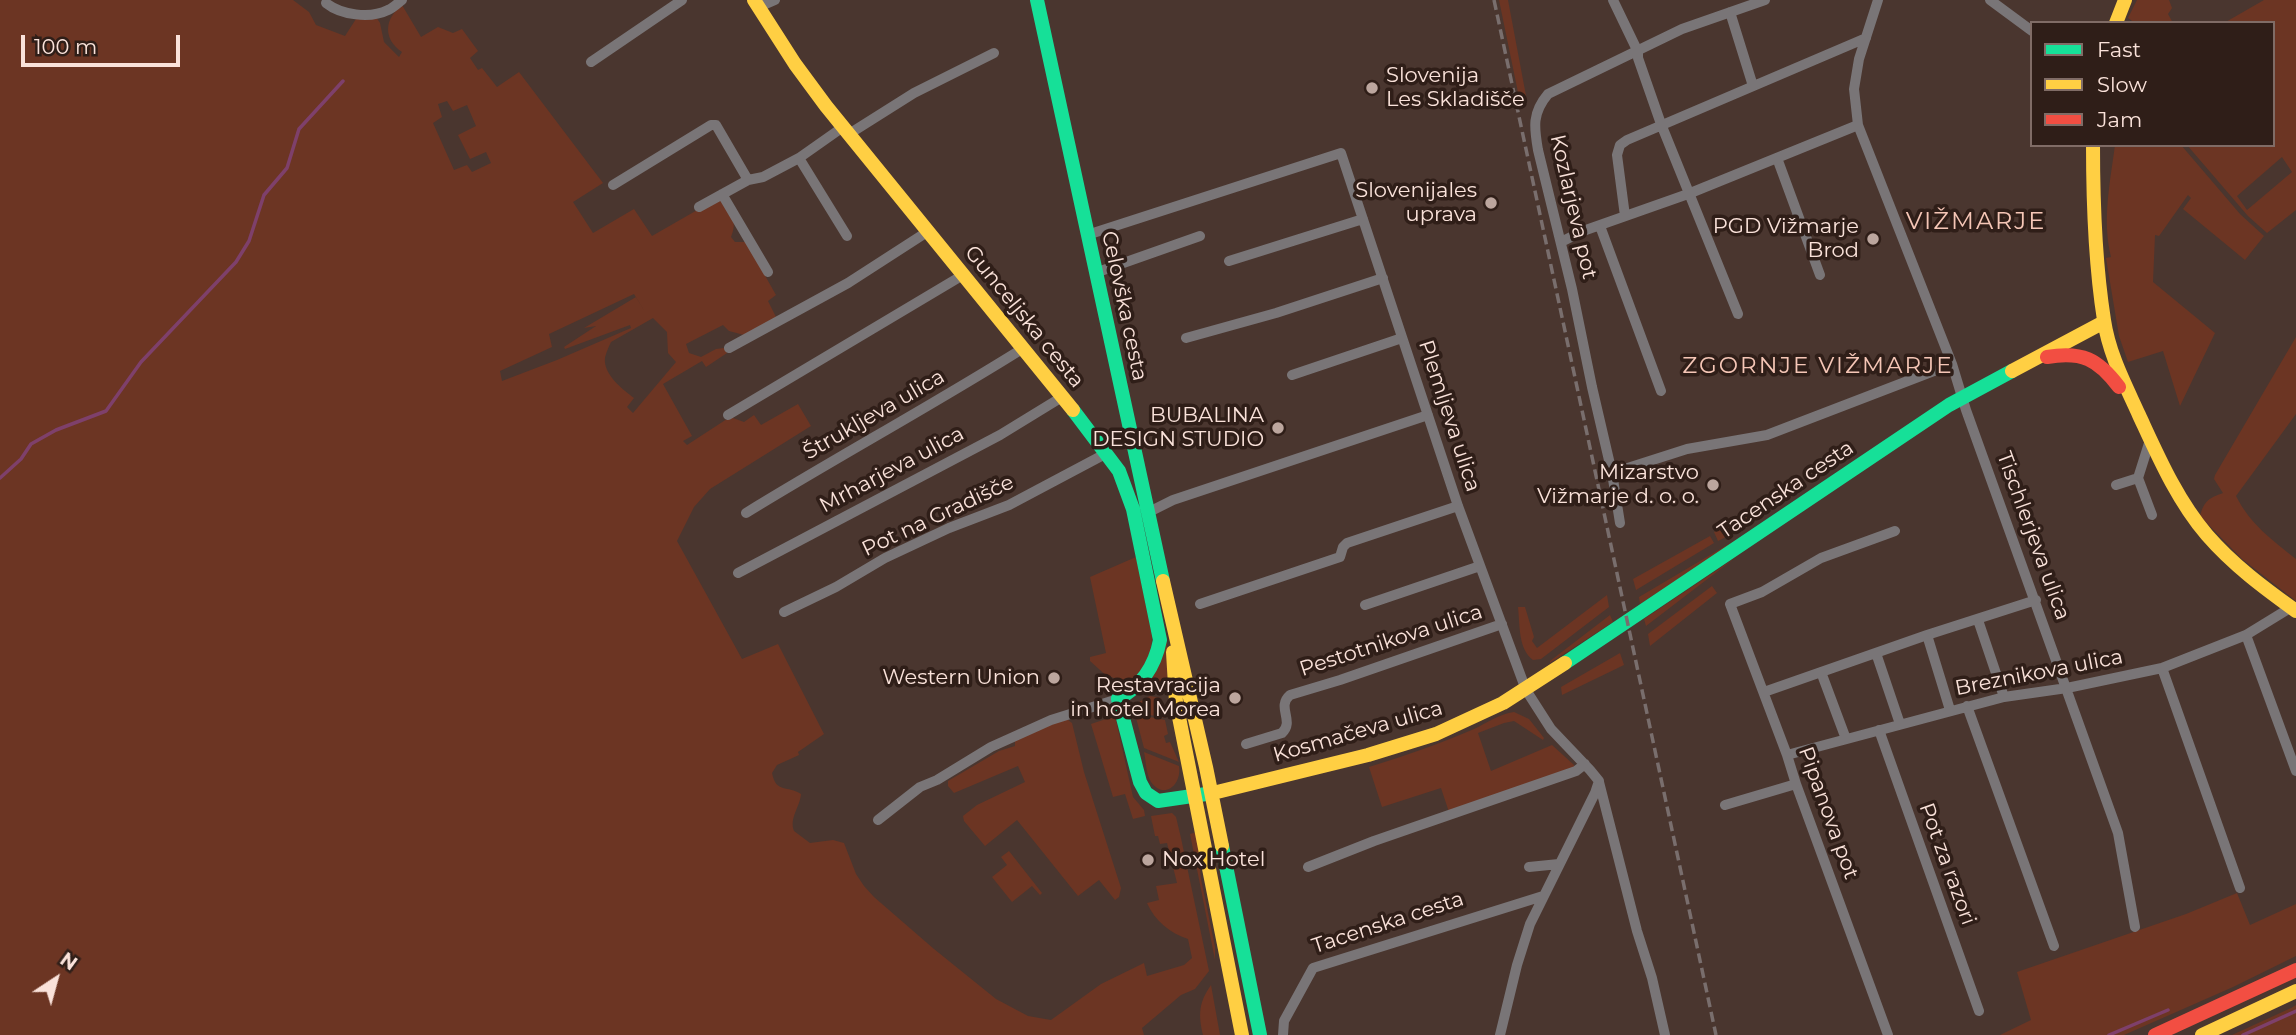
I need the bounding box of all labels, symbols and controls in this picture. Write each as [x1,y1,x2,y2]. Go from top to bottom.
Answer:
scale bar [24,21,184,65]
legend [2030,21,2275,147]
text: 100 m [34,34,97,59]
text: Fast [2097,37,2141,62]
place label: Slovenija Les Skladišče [1386,63,1525,113]
text: Slow [2097,72,2147,97]
marker: Slovenija Les Skladišče [1364,80,1380,96]
text: Jam [2097,107,2142,132]
street label: Kozlarjeva pot [1544,132,1602,282]
place label: Slovenijales uprava [1355,178,1477,228]
marker: Slovenijales uprava [1483,195,1499,211]
district label: VIŽMARJE [1907,208,2045,236]
place label: PGD Vižmarje Brod [1713,214,1859,264]
street label: Celovška cesta [1096,229,1152,383]
marker: PGD Vižmarje Brod [1865,231,1881,247]
street label: Gunceljska cesta [959,241,1089,393]
street label: Plemljeva ulica [1413,337,1485,495]
district label: ZGORNJE VIŽMARJE [1684,352,1952,380]
street label: Štrukljeva ulica [799,364,949,466]
place label: BUBALINA DESIGN STUDIO [1092,403,1264,453]
marker: BUBALINA DESIGN STUDIO [1270,420,1286,436]
street label: Mrharjeva ulica [815,421,969,519]
street label: Tacenska cesta [1713,435,1859,545]
street label: Tischlerjeva ulica [1991,448,2075,624]
place label: Mizarstvo Vižmarje d. o. o. [1537,460,1699,510]
street label: Pot na Gradišče [858,470,1018,562]
marker: Mizarstvo Vižmarje d. o. o. [1705,477,1721,493]
street label: Pestotnikova ulica [1296,600,1486,682]
street label: Breznikova ulica [1953,644,2125,702]
place label: Western Union [882,665,1040,691]
marker: Western Union [1046,670,1062,686]
place label: Restavracija in hotel Morea [1070,673,1221,723]
marker: Restavracija in hotel Morea [1227,690,1243,706]
street label: Kosmačeva ulica [1270,696,1446,768]
street label: Pipanova pot [1792,743,1864,883]
street label: Pot za razori [1913,799,1981,929]
place label: Nox Hotel [1162,847,1265,873]
marker: Nox Hotel [1140,852,1156,868]
street label: Tacenska cesta [1309,887,1467,959]
north arrow [21,944,91,1014]
text: N [56,948,82,975]

